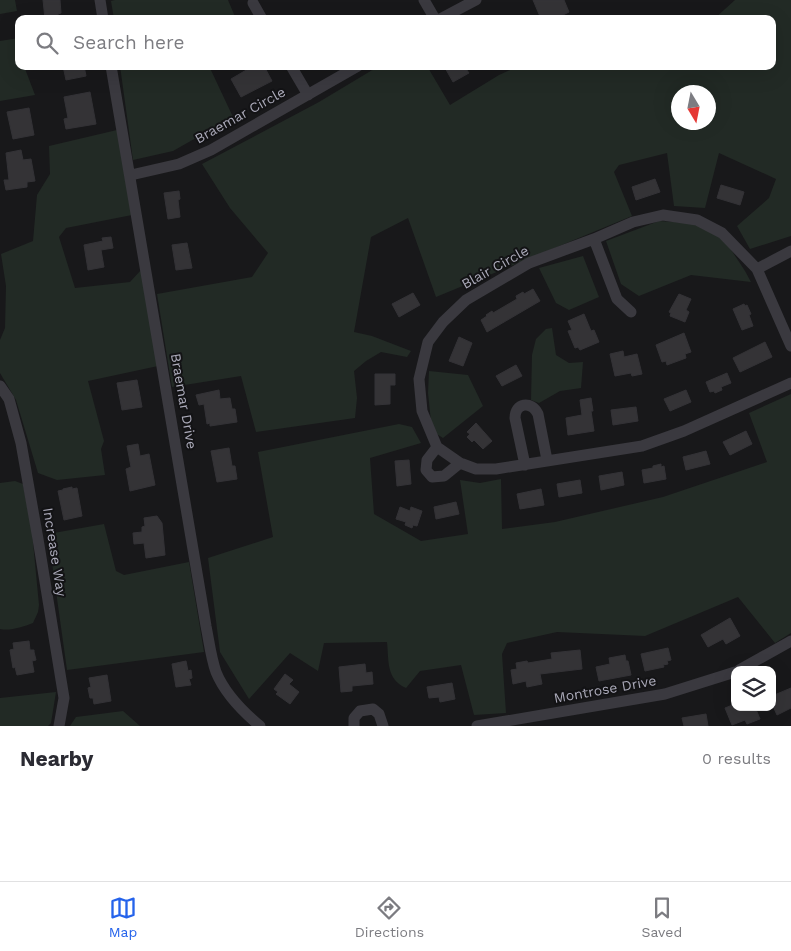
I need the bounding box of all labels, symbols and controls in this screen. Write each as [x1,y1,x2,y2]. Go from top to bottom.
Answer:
search box [15,15,776,70]
icon: search [33,29,61,57]
text: Search here [73,31,184,54]
street label: Braemar Circle [192,83,288,147]
north arrow [671,85,716,130]
street label: Blair Circle [459,242,531,292]
street label: Braemar Drive [168,352,200,450]
street label: Increase Way [40,506,70,598]
map controls [731,666,776,711]
button: layers [731,666,776,711]
street label: Montrose Drive [553,672,657,706]
text: Nearby [20,746,93,771]
text: 0 results [702,749,771,768]
tab: Map [109,894,137,940]
tab: Directions [355,894,424,940]
tab: Saved [642,894,682,940]

